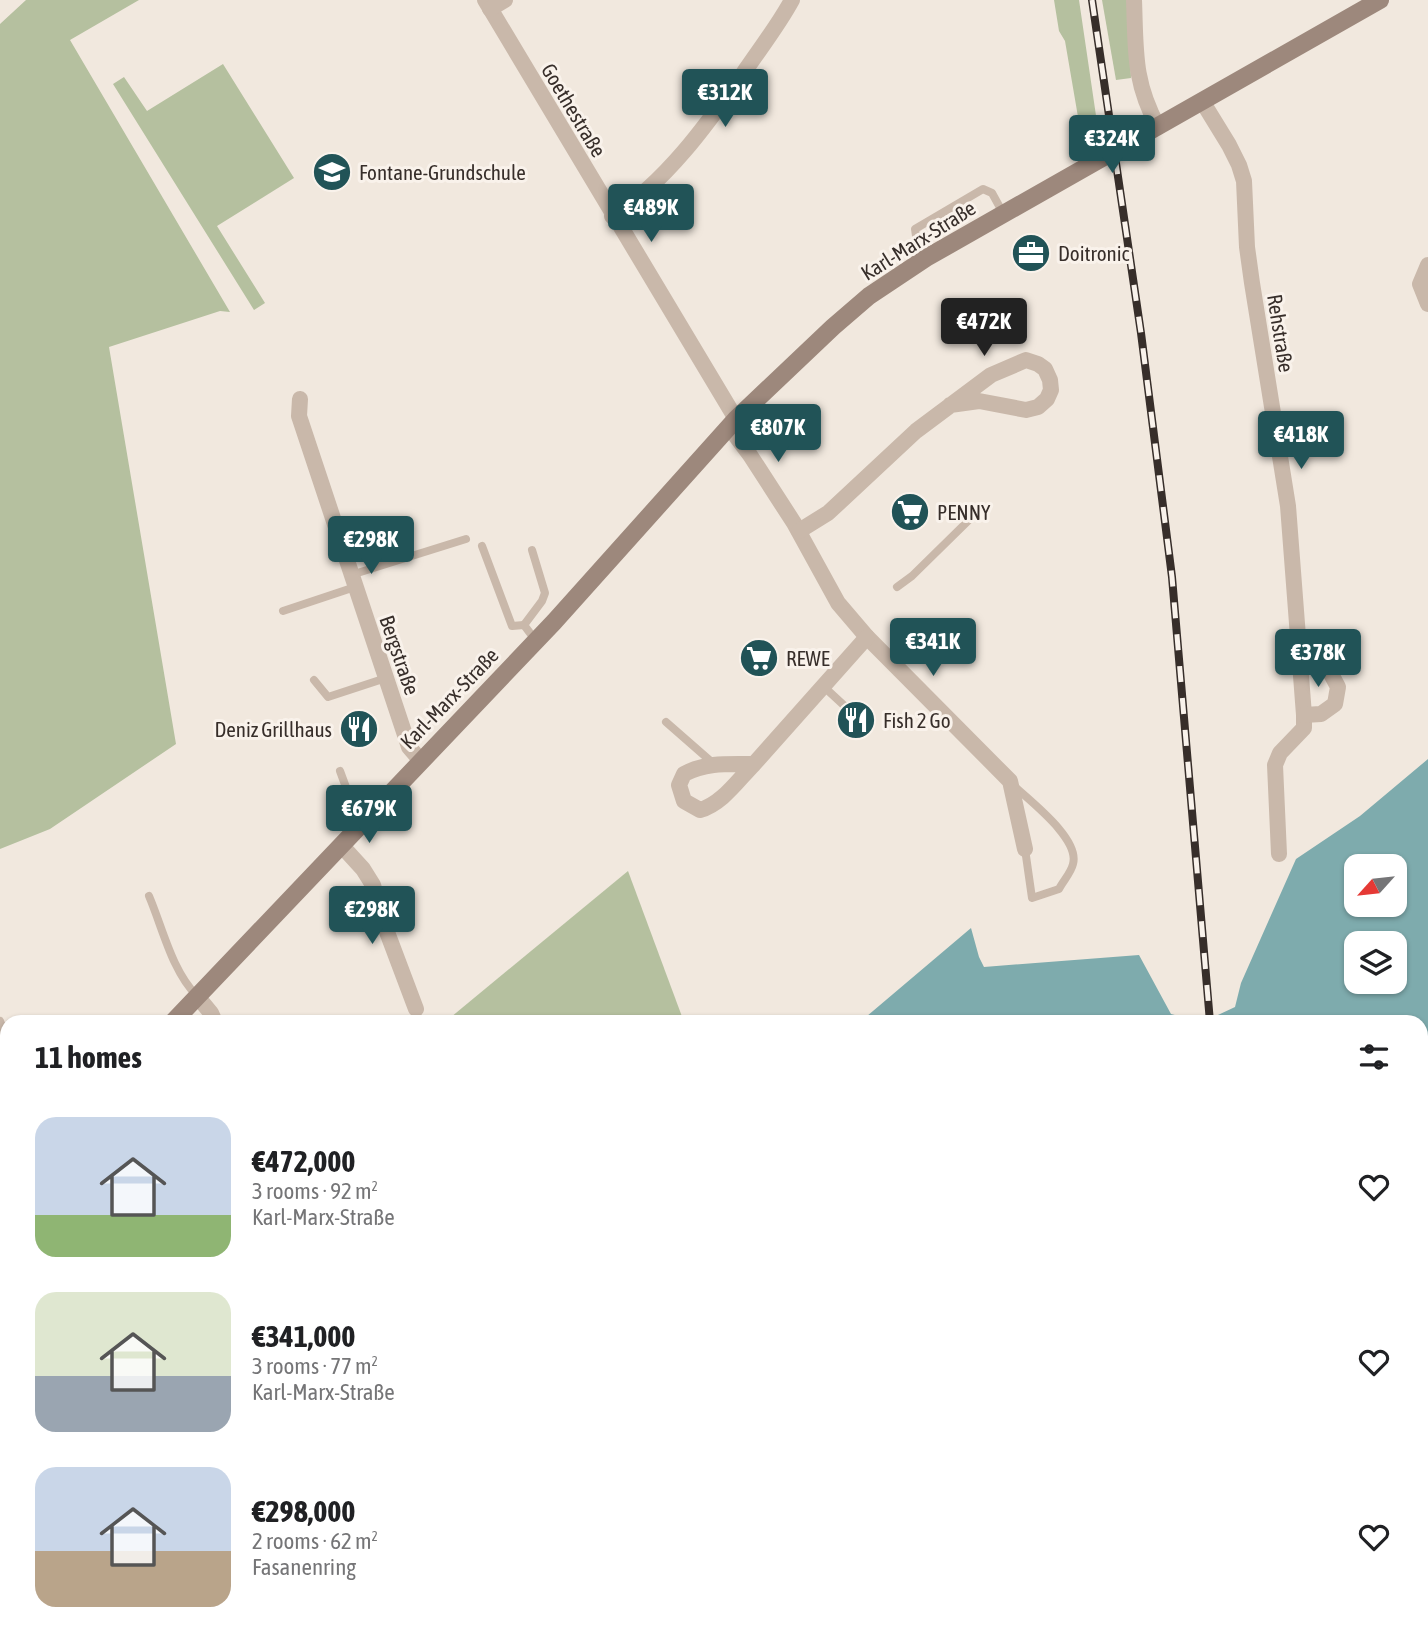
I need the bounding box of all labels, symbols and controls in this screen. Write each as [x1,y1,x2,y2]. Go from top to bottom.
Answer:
street label: Goethestraße [537,59,611,161]
pin: €312K [676,69,774,129]
text: €312K [698,79,752,105]
pin: €324K [1063,116,1161,175]
text: €324K [1085,125,1139,151]
school or university icon: Fontane-Grundschule [311,151,353,193]
place label: Fontane-Grundschule [359,160,526,184]
pin: €489K [602,184,700,244]
text: €489K [624,194,678,220]
street label: Karl-Marx-Straße [856,195,980,285]
office icon: Doitronic [1010,232,1052,274]
place label: Doitronic [1058,241,1130,265]
street label: Rehstraße [1263,292,1299,374]
pin: €472K [935,298,1033,358]
text: €472K [957,308,1011,334]
pin: €807K [729,405,827,464]
pin: €418K [1252,412,1350,471]
text: €807K [751,414,805,440]
text: €418K [1274,421,1328,447]
supermarket icon: PENNY [889,491,931,533]
place label: PENNY [937,500,991,524]
pin: €298K [322,516,420,576]
text: €298K [344,526,398,552]
street label: Bergstraße [375,612,425,698]
pin: €341K [884,618,982,678]
text: €341K [906,628,960,654]
pin: €378K [1269,630,1367,689]
supermarket icon: REWE [738,637,780,679]
text: €378K [1291,639,1345,665]
street label: Karl-Marx-Straße [395,643,503,753]
place label: REWE [786,646,830,670]
restaurant icon: Fish 2 Go [835,699,877,741]
restaurant icon: Deniz Grillhaus [338,708,380,750]
place label: Fish 2 Go [883,708,951,732]
place label: Deniz Grillhaus [214,717,332,741]
pin: €679K [320,786,418,845]
text: €679K [342,795,396,821]
north arrow [1344,854,1407,917]
map controls [1344,854,1407,994]
pin: €298K [323,886,421,946]
text: €298K [345,896,399,922]
button: layers [1344,931,1407,994]
icon: filters [1355,1038,1393,1076]
text: 11 homes [35,1040,142,1074]
text: €472,000 [252,1144,355,1178]
icon: home [91,1145,175,1229]
icon: heart [1355,1168,1393,1206]
text: 3 rooms · 92 m² [252,1178,378,1204]
text: Karl-Marx-Straße [252,1204,395,1230]
text: €341,000 [252,1319,355,1353]
icon: home [91,1320,175,1404]
icon: heart [1355,1343,1393,1381]
text: 3 rooms · 77 m² [252,1353,378,1379]
text: Karl-Marx-Straße [252,1379,395,1405]
text: €298,000 [252,1494,355,1528]
icon: home [91,1495,175,1579]
icon: heart [1355,1518,1393,1556]
text: 2 rooms · 62 m² [252,1528,378,1554]
text: Fasanenring [252,1554,356,1580]

